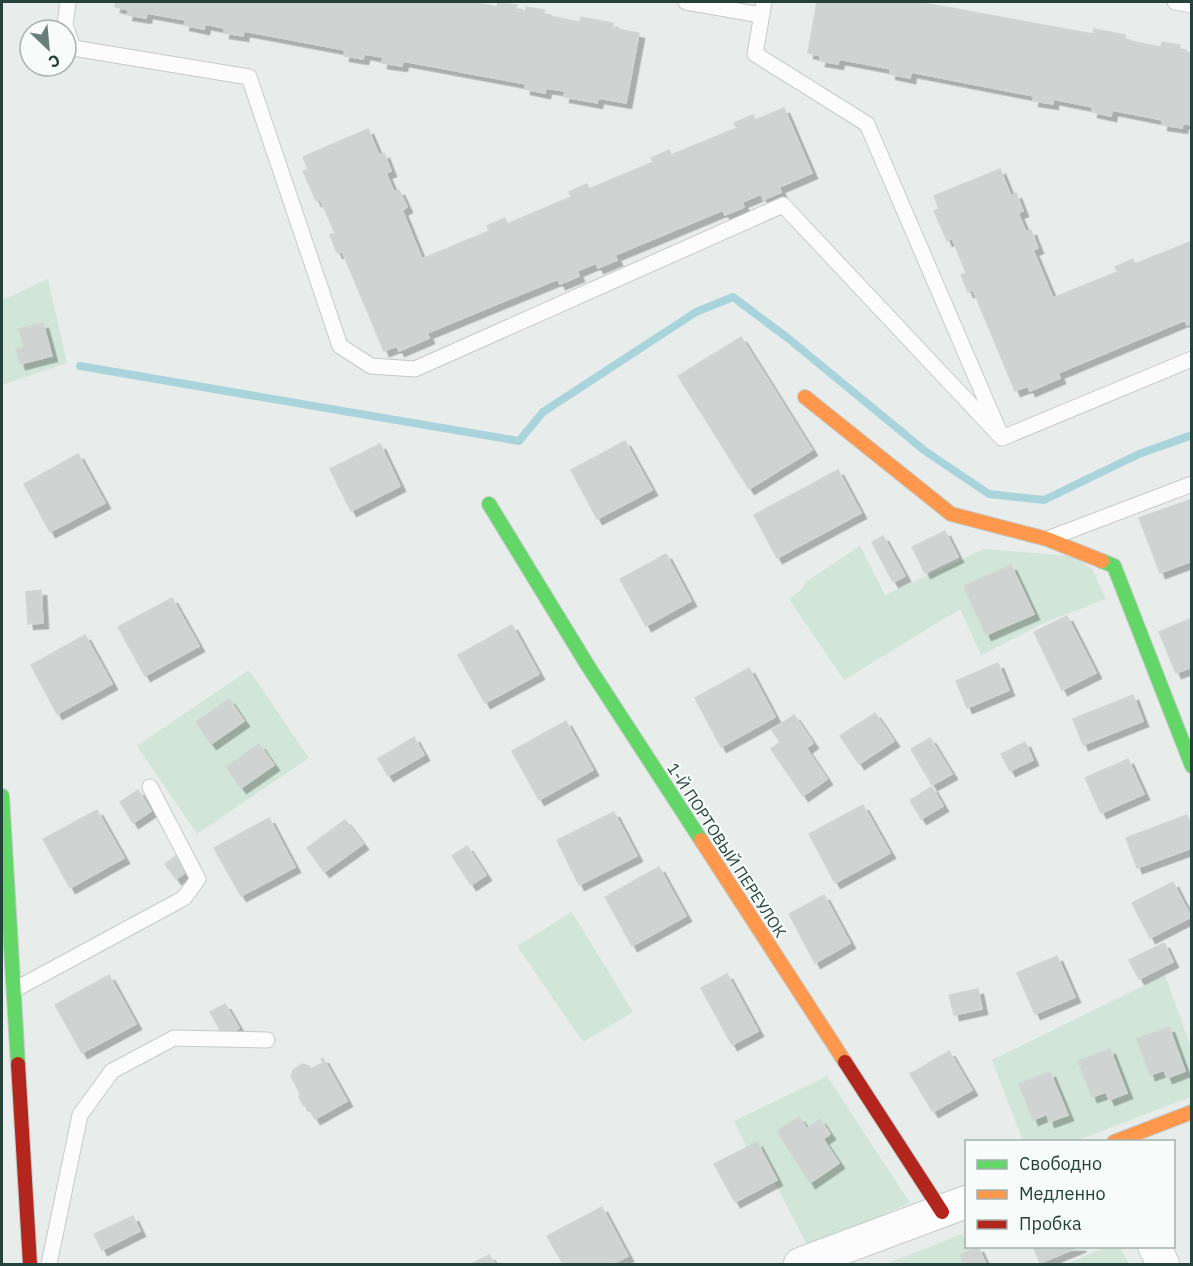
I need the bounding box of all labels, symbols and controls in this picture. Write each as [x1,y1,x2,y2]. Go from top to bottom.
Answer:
north arrow [18,18,78,78]
text: С [46,50,64,73]
street label: 1-Й ПОРТОВЫЙ ПЕРЕУЛОК [663,759,791,941]
legend [965,1140,1175,1248]
text: Свободно [1019,1152,1102,1175]
text: Медленно [1019,1182,1106,1205]
text: Пробка [1019,1212,1082,1235]

